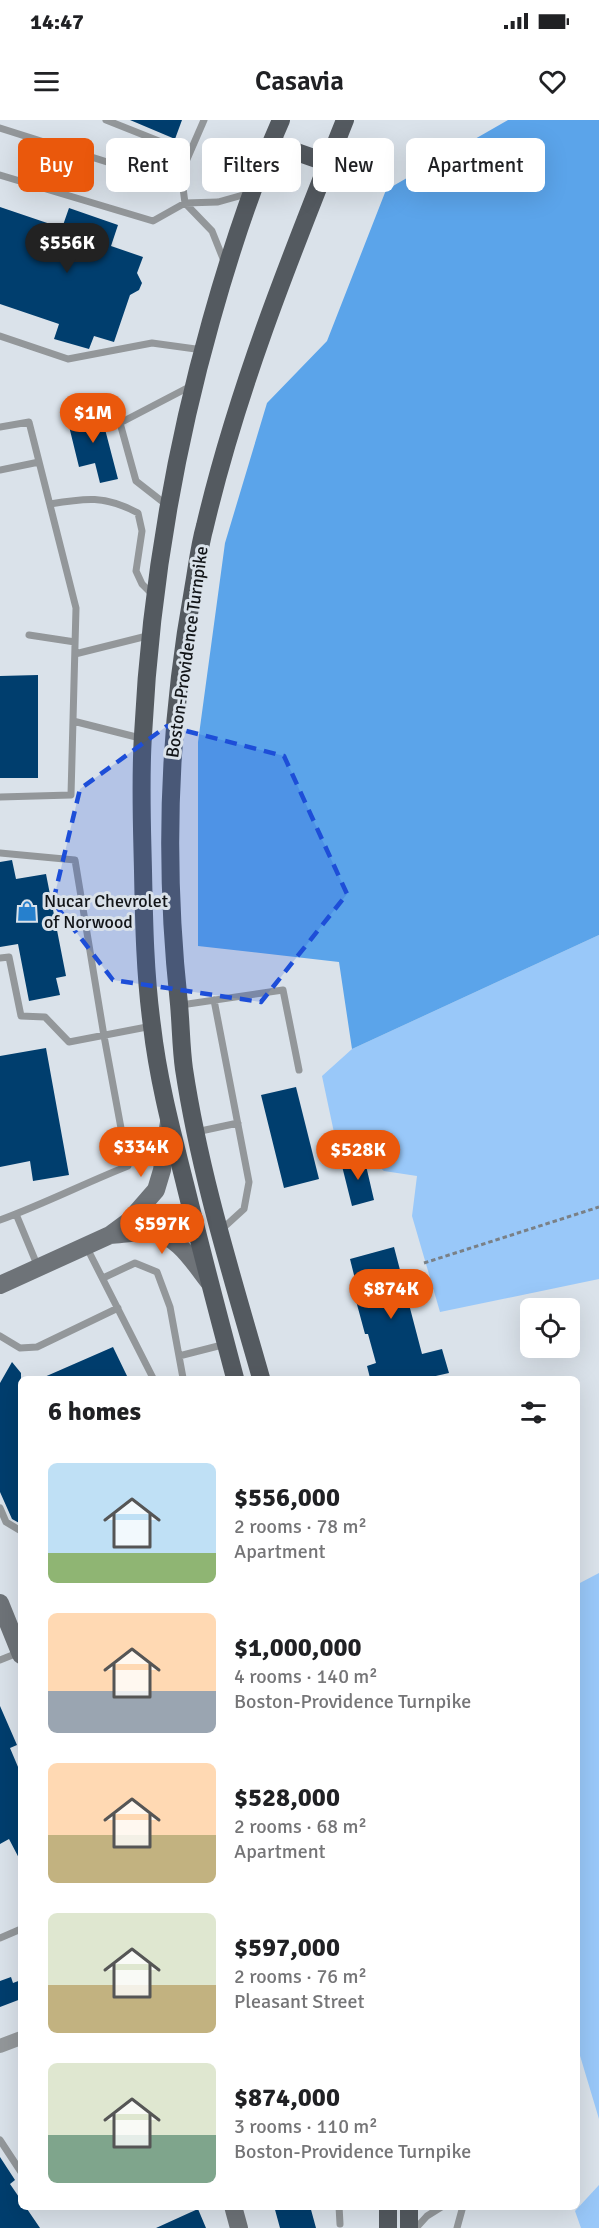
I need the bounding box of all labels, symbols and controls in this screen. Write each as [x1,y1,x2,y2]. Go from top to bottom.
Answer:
text: 14:47 [30,8,84,35]
icon: menu [30,65,63,98]
text: Casavia [255,65,344,98]
icon: heart [536,65,569,98]
chip: Buy [18,138,94,192]
chip: Rent [106,138,190,192]
chip: Filters [202,138,301,192]
chip: New [313,138,394,192]
chip: Apartment [406,138,545,192]
pin: $556K [25,223,109,274]
text: $556K [39,230,95,255]
pin: $1M [64,393,122,444]
text: $1M [74,400,112,425]
street label: Boston-Providence Turnpike [161,545,213,759]
place label: Nucar Chevrolet of Norwood [44,890,168,933]
shop icon: Nucar Chevrolet of Norwood [15,899,39,923]
pin: $334K [99,1127,183,1178]
pin: $528K [316,1130,400,1181]
text: $334K [113,1134,169,1159]
text: $528K [330,1137,386,1162]
pin: $597K [120,1204,204,1255]
text: $597K [134,1211,190,1236]
pin: $874K [349,1269,433,1320]
text: $874K [363,1276,419,1301]
map controls [520,1298,580,1358]
button: locate [520,1298,580,1358]
text: 6 homes [48,1396,141,1428]
icon: filters [517,1396,550,1429]
text: $556,000 [234,1482,340,1514]
icon: home [96,1487,168,1559]
text: 2 rooms · 78 m² [234,1514,367,1539]
text: Apartment [234,1539,326,1564]
text: $1,000,000 [234,1632,362,1664]
icon: home [96,1637,168,1709]
text: 4 rooms · 140 m² [234,1664,378,1689]
text: Boston-Providence Turnpike [234,1689,471,1714]
text: $528,000 [234,1782,340,1814]
icon: home [96,1787,168,1859]
text: 2 rooms · 68 m² [234,1814,367,1839]
text: Apartment [234,1839,326,1864]
text: $597,000 [234,1932,340,1964]
icon: home [96,1937,168,2009]
text: 2 rooms · 76 m² [234,1964,367,1989]
text: Pleasant Street [234,1989,364,2014]
text: $874,000 [234,2082,340,2114]
icon: home [96,2087,168,2159]
text: 3 rooms · 110 m² [234,2114,378,2139]
text: Boston-Providence Turnpike [234,2139,471,2164]

